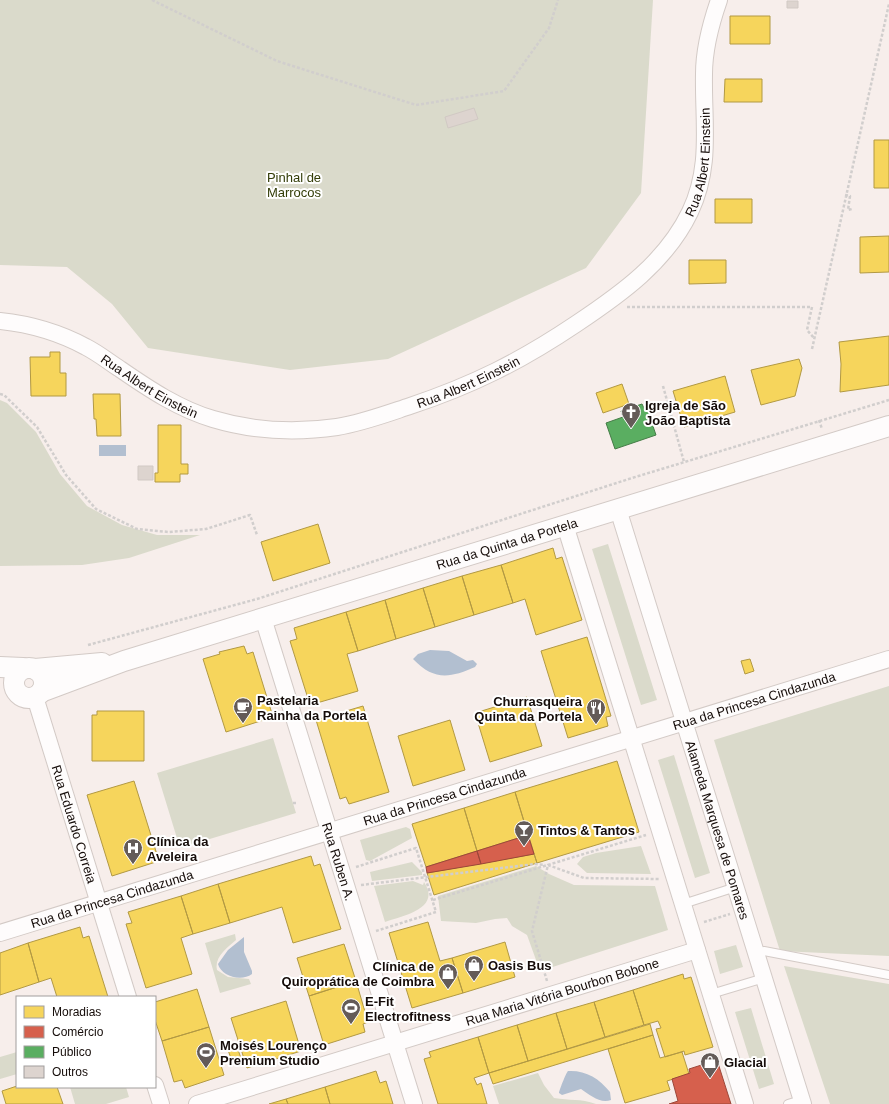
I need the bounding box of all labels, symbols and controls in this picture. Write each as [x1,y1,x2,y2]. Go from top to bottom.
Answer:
street label: Rua Albert Einstein [682,107,713,219]
park label: Pinhal de Marrocos [267,170,322,200]
street label: Rua Albert Einstein [98,351,200,421]
street label: Rua Albert Einstein [415,353,522,411]
place label: Igreja de São João Baptista [645,398,731,428]
church icon: Igreja de São João Baptista [620,401,642,429]
street label: Rua da Quinta da Portela [434,515,580,573]
street label: Rua da Princesa Cindazunda [671,669,838,733]
place label: Pastelaria Rainha da Portela [257,693,368,723]
place label: Churrasqueira Quinta da Portela [474,694,583,724]
cafe icon: Pastelaria Rainha da Portela [232,696,254,724]
restaurant icon: Churrasqueira Quinta da Portela [585,697,607,725]
street label: Alameda Marquesa de Pomares [682,739,752,922]
street label: Rua Eduardo Correia [49,763,99,886]
street label: Rua da Princesa Cindazunda [361,764,528,829]
bar icon: Tintos & Tantos [513,819,535,847]
street label: Rua Ruben A. [319,821,357,903]
place label: Tintos & Tantos [538,823,635,838]
place label: Clínica da Aveleira [147,834,209,864]
hospital icon: Clínica da Aveleira [122,837,144,865]
street label: Rua da Princesa Cindazunda [29,867,196,931]
shop icon: Oasis Bus [463,954,485,982]
street label: Rua Maria Vitória Bourbon Bobone [464,955,661,1029]
place label: Oasis Bus [488,958,552,973]
place label: Clínica de Quiroprática de Coimbra [282,959,435,989]
shop icon: Clínica de Quiroprática de Coimbra [437,962,459,990]
place label: E-Fit Electrofitness [365,994,451,1024]
legend [16,996,156,1088]
sports icon: E-Fit Electrofitness [340,997,362,1025]
text: Moradias [52,1005,101,1019]
text: Comércio [52,1025,104,1039]
place label: Moisés Lourenço Premium Studio [220,1038,327,1068]
sports icon: Moisés Lourenço Premium Studio [195,1041,217,1069]
text: Público [52,1045,92,1059]
shop icon: Glacial [699,1051,721,1079]
place label: Glacial [724,1055,767,1070]
text: Outros [52,1065,88,1079]

